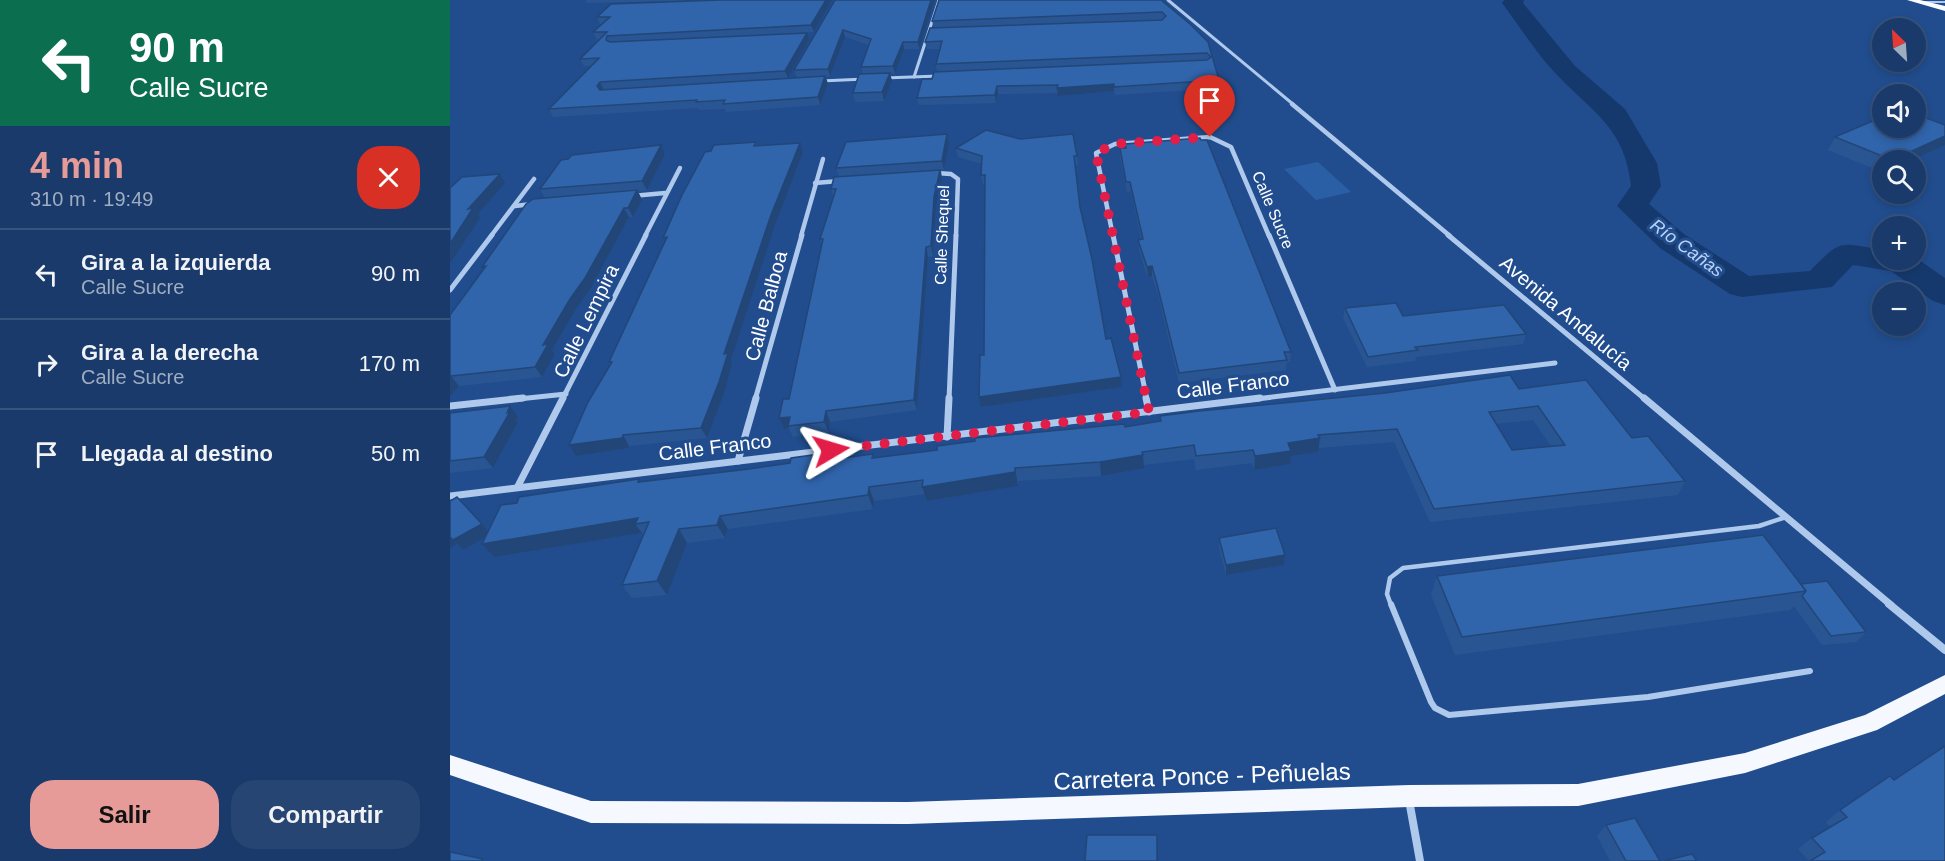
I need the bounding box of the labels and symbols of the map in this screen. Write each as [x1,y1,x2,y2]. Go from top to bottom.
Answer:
north arrow [1872,18,1926,72]
pin [1184,75,1235,137]
street label: Calle Sucre [1249,169,1297,251]
street label: Calle Shequel [932,185,952,285]
water label: Río Cañas [1647,215,1727,281]
street label: Calle Balboa [741,248,792,364]
street label: Avenida Andalucía [1496,251,1637,375]
street label: Calle Lempira [549,260,623,381]
street label: Calle Franco [1175,367,1291,403]
position arrow [799,418,863,482]
street label: Calle Franco [657,429,773,465]
street label: Carretera Ponce - Peñuelas [1053,757,1351,795]

